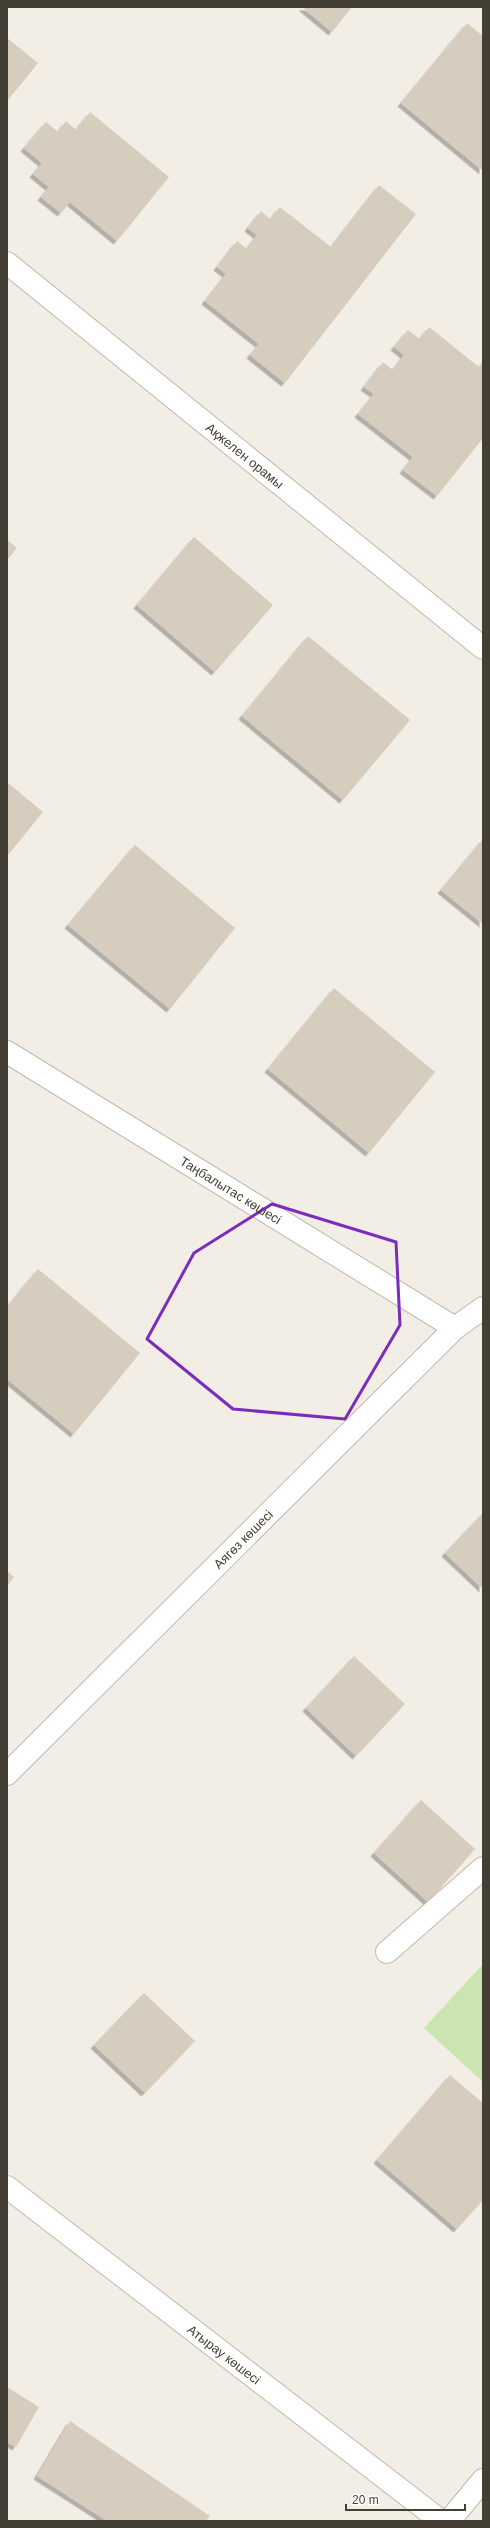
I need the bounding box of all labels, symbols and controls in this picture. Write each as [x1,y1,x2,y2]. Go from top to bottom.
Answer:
street label: Ақжелен орамы [203,420,287,491]
street label: Таңбалытас көшесі [177,1153,284,1227]
street label: Аягөз көшесі [210,1506,276,1572]
street label: Атырау көшесі [185,2321,264,2387]
scale bar [346,2486,465,2512]
text: 20 m [352,2493,379,2507]

